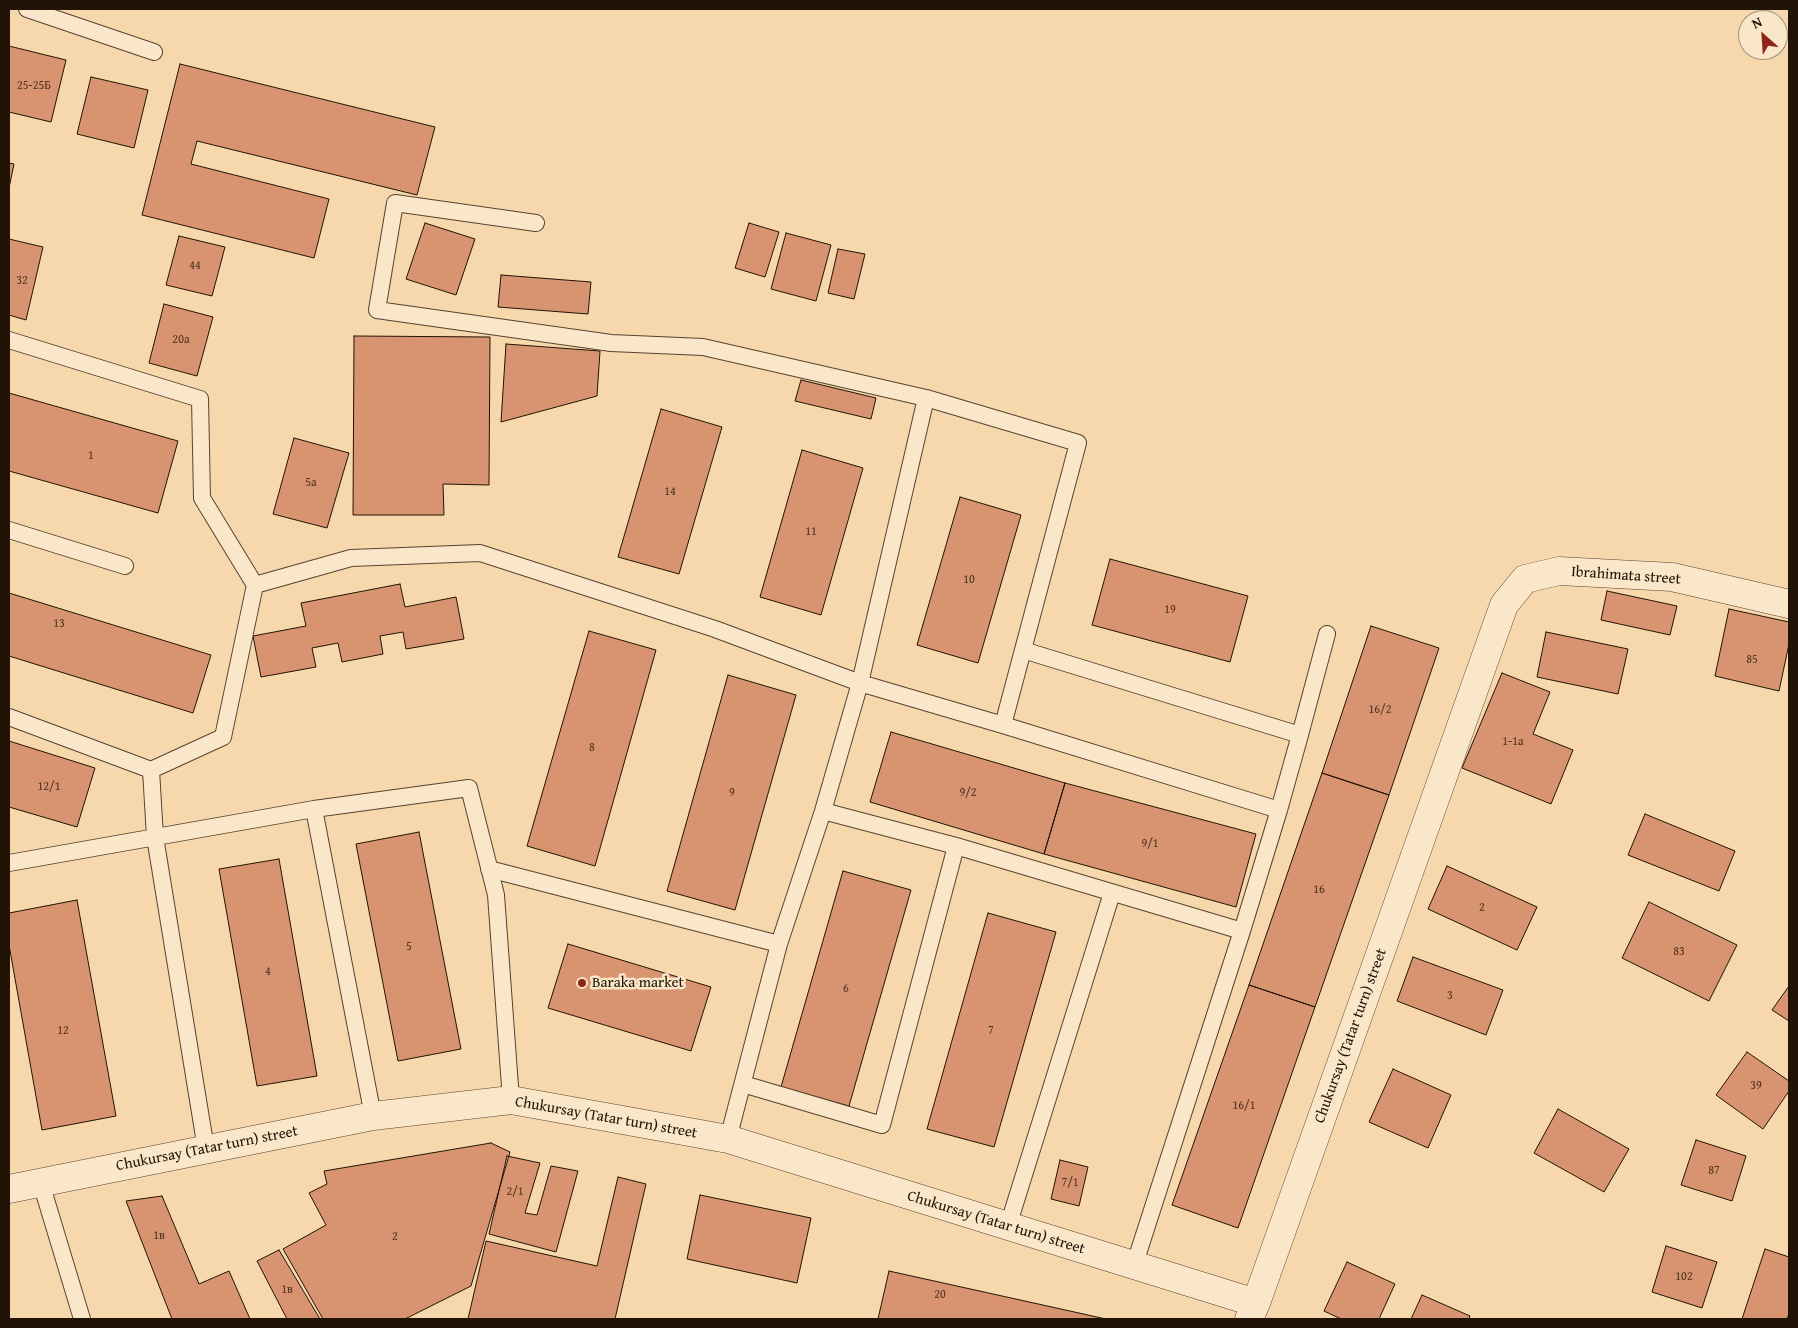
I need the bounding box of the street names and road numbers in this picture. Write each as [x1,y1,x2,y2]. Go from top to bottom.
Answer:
street label: Ibrahimаta street [1571,563,1681,589]
street label: Chukursay (Tatar turn) street [1311,946,1391,1126]
street label: Chukursay (Tatar turn) street [513,1093,699,1143]
street label: Chukursay (Tatar turn) street [115,1123,299,1175]
street label: Chukursay (Tatar turn) street [905,1187,1087,1259]

